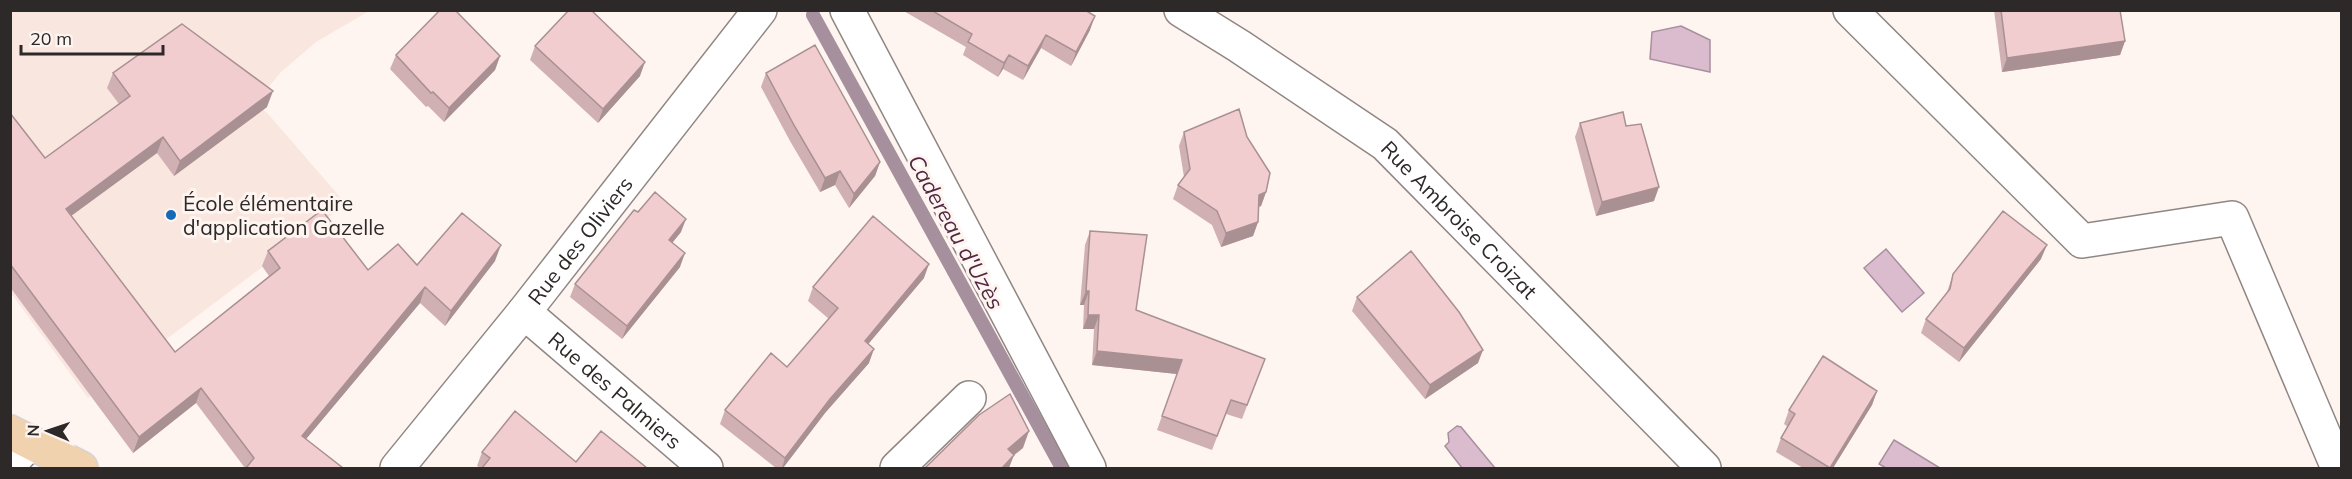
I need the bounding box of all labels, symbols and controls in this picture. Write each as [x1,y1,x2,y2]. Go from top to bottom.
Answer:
scale bar [21,18,164,56]
text: 20 m [30,27,72,50]
street label: Rue Ambroise Croizat [1376,135,1543,304]
water label: Cadereau d'Uzès [902,150,1010,314]
street label: Rue des Oliviers [522,171,638,310]
place label: École élémentaire d'application Gazelle [183,190,385,240]
marker: École élémentaire d'application Gazelle [164,208,178,222]
street label: Rue des Palmiers [543,326,687,454]
north arrow [18,401,78,461]
text: N [23,424,43,437]

